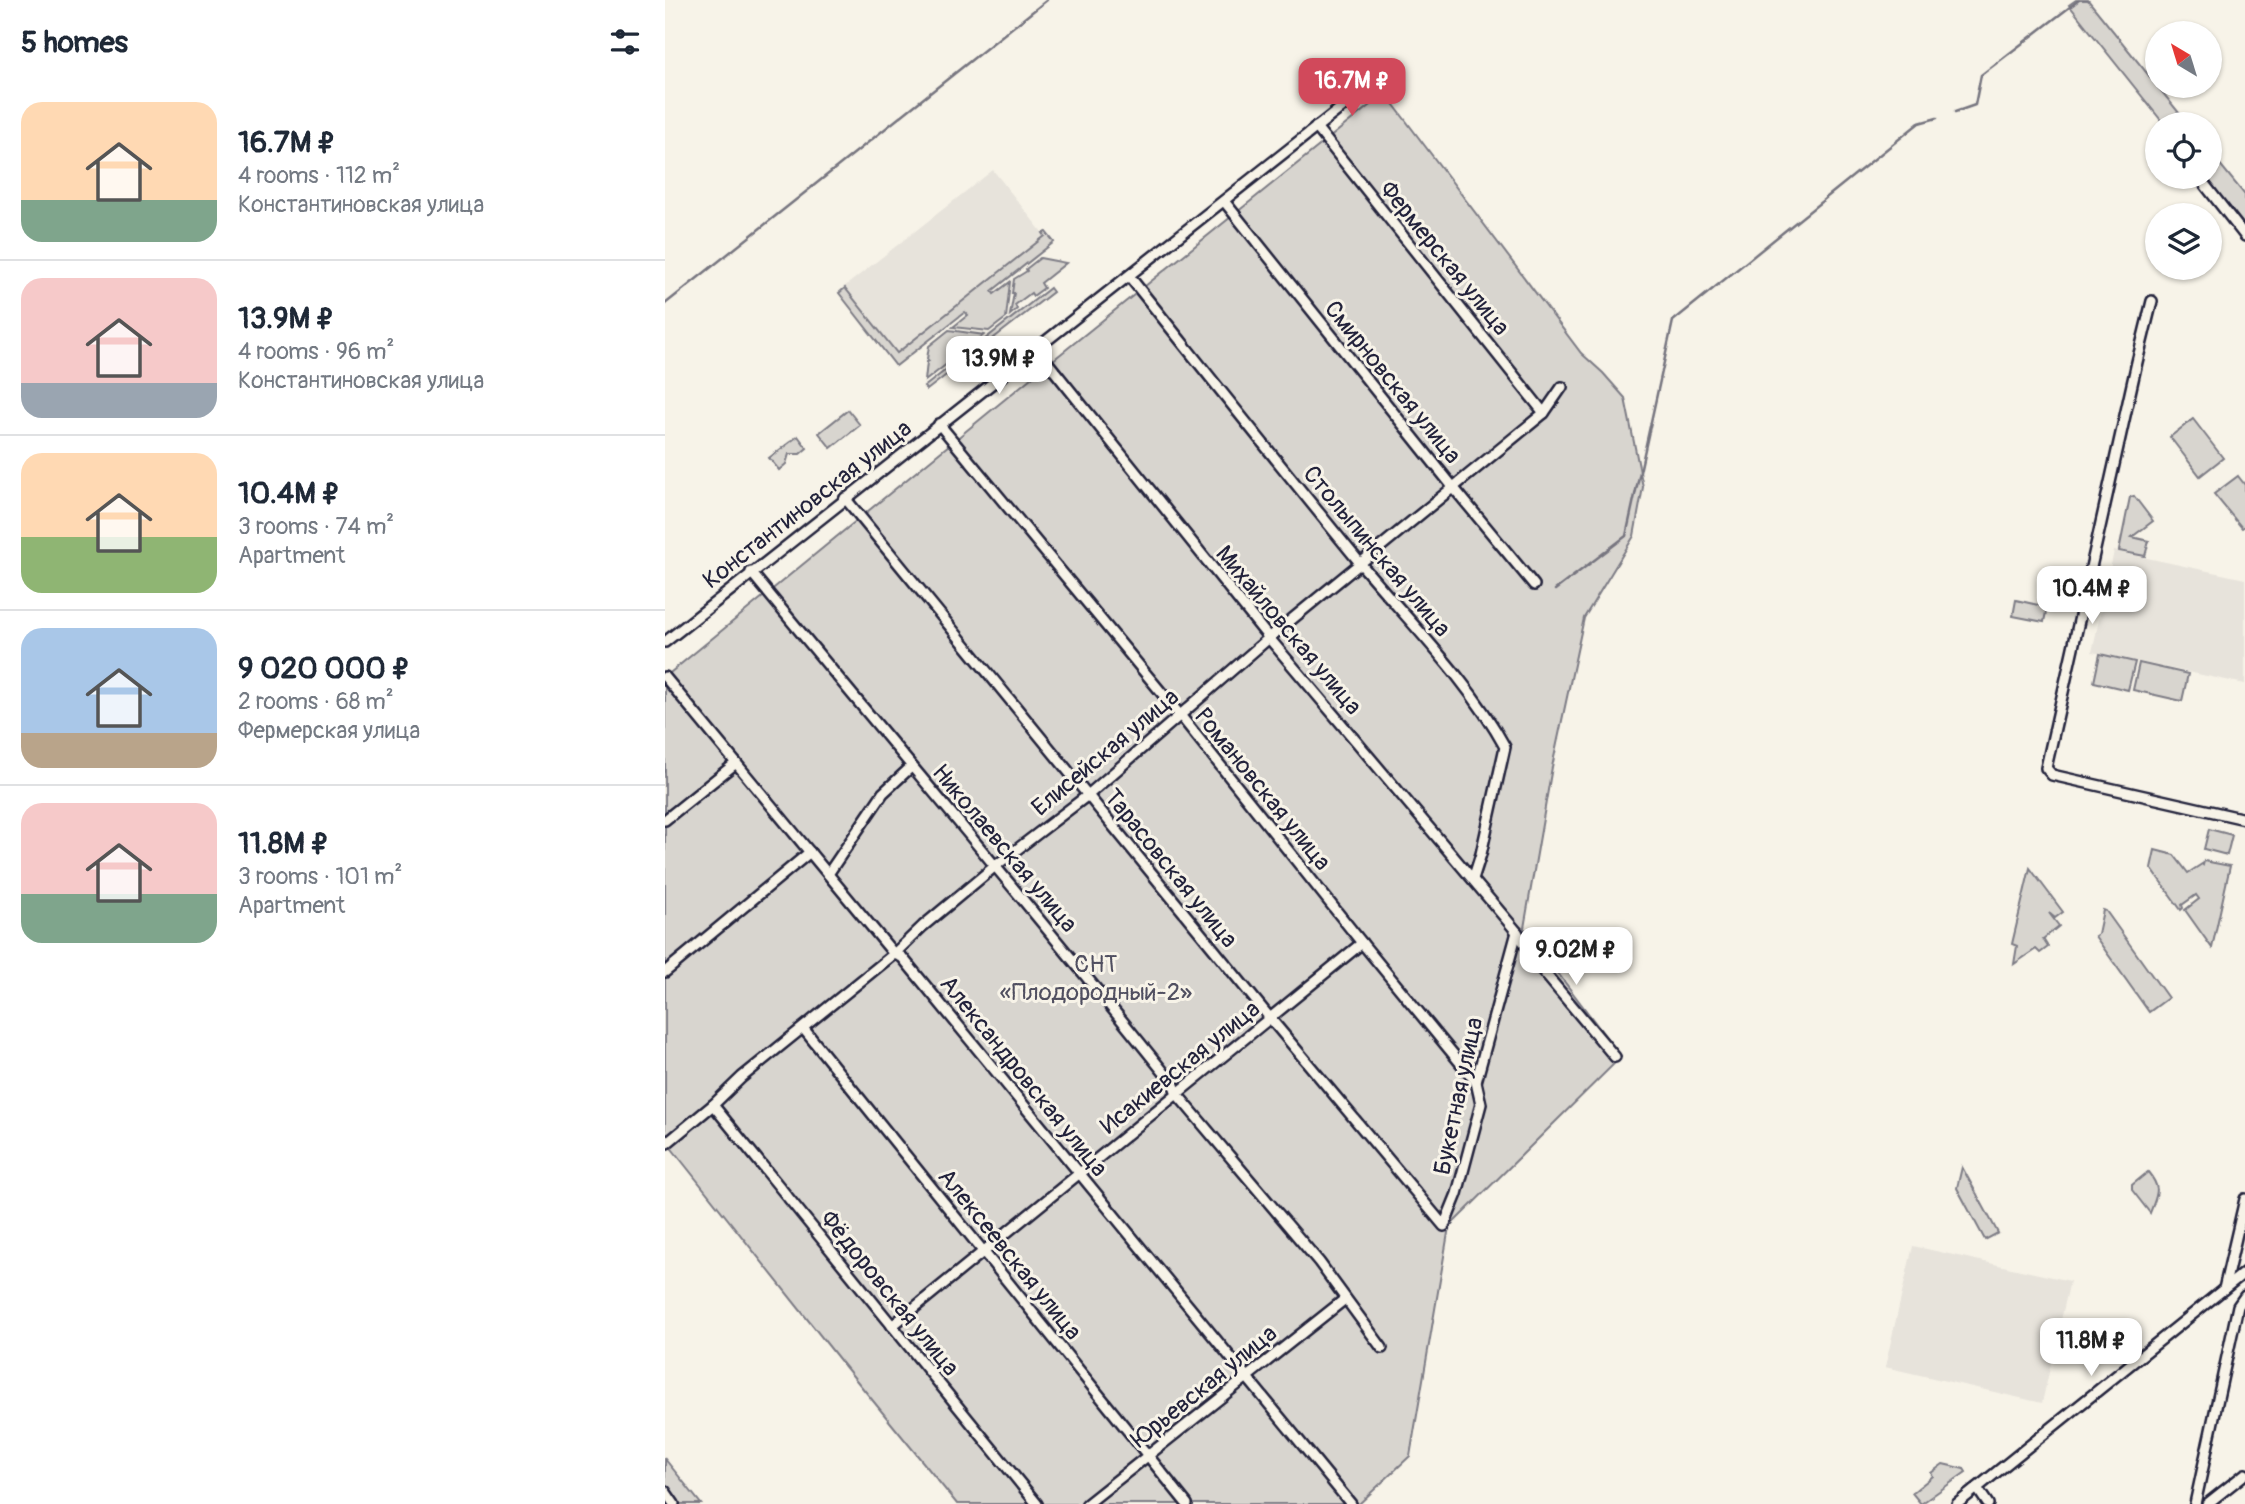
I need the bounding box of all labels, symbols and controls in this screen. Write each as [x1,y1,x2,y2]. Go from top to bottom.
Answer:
north arrow [2145,21,2223,98]
map controls [2145,21,2222,280]
icon: filters [606,23,644,61]
text: 5 homes [21,24,128,61]
pin: 16.7M ₽ [1287,58,1417,118]
text: 16.7M ₽ [1315,66,1389,95]
button: locate [2145,112,2222,189]
text: 16.7M ₽ [238,124,336,161]
icon: home [77,130,161,214]
text: 4 rooms · 112 m² [238,161,400,190]
street label: Фермерская улица [1373,175,1516,341]
text: Константиновская улица [238,190,484,219]
button: layers [2145,203,2222,280]
street label: Смирновская улица [1318,295,1467,470]
text: 13.9M ₽ [238,300,335,337]
icon: home [77,306,161,390]
pin: 13.9M ₽ [934,336,1064,396]
text: 4 rooms · 96 m² [238,337,394,366]
text: 13.9M ₽ [962,344,1036,373]
text: Константиновская улица [238,366,484,395]
street label: Константиновская улица [697,414,917,595]
street label: Столыпинская улица [1297,460,1457,643]
text: 10.4M ₽ [238,475,340,512]
icon: home [77,481,161,565]
text: 3 rooms · 74 m² [238,512,394,541]
street label: Михайловская улица [1209,540,1368,721]
text: Apartment [238,541,345,570]
pin: 10.4M ₽ [2027,566,2157,626]
text: 10.4M ₽ [2053,574,2131,603]
text: 9 020 000 ₽ [238,650,410,687]
icon: home [77,656,161,740]
street label: Елисейская улица [1026,682,1185,822]
text: 2 rooms · 68 m² [238,687,394,716]
street label: Романовская улица [1188,702,1337,876]
text: Фермерская улица [238,716,420,745]
street label: Николаевская улица [926,758,1083,938]
street label: Тарасовская улица [1098,783,1244,954]
text: 11.8M ₽ [238,825,329,862]
icon: home [77,831,161,915]
text: 3 rooms · 101 m² [238,862,402,891]
text: Apartment [238,891,345,920]
pin: 9.02M ₽ [1511,928,1641,987]
text: 9.02M ₽ [1536,935,1616,964]
park label: СНТ «Плодородный-2» [1000,950,1192,1007]
street label: Александровская улица [934,970,1114,1183]
street label: Исакиевская улица [1095,994,1266,1140]
street label: Букетная улица [1428,1015,1489,1178]
street label: Алексеевская улица [932,1163,1088,1346]
street label: Фёдоровская улица [814,1205,965,1382]
pin: 11.8M ₽ [2026,1318,2156,1378]
street label: Юрьевская улица [1126,1319,1283,1454]
text: 11.8M ₽ [2056,1326,2126,1355]

